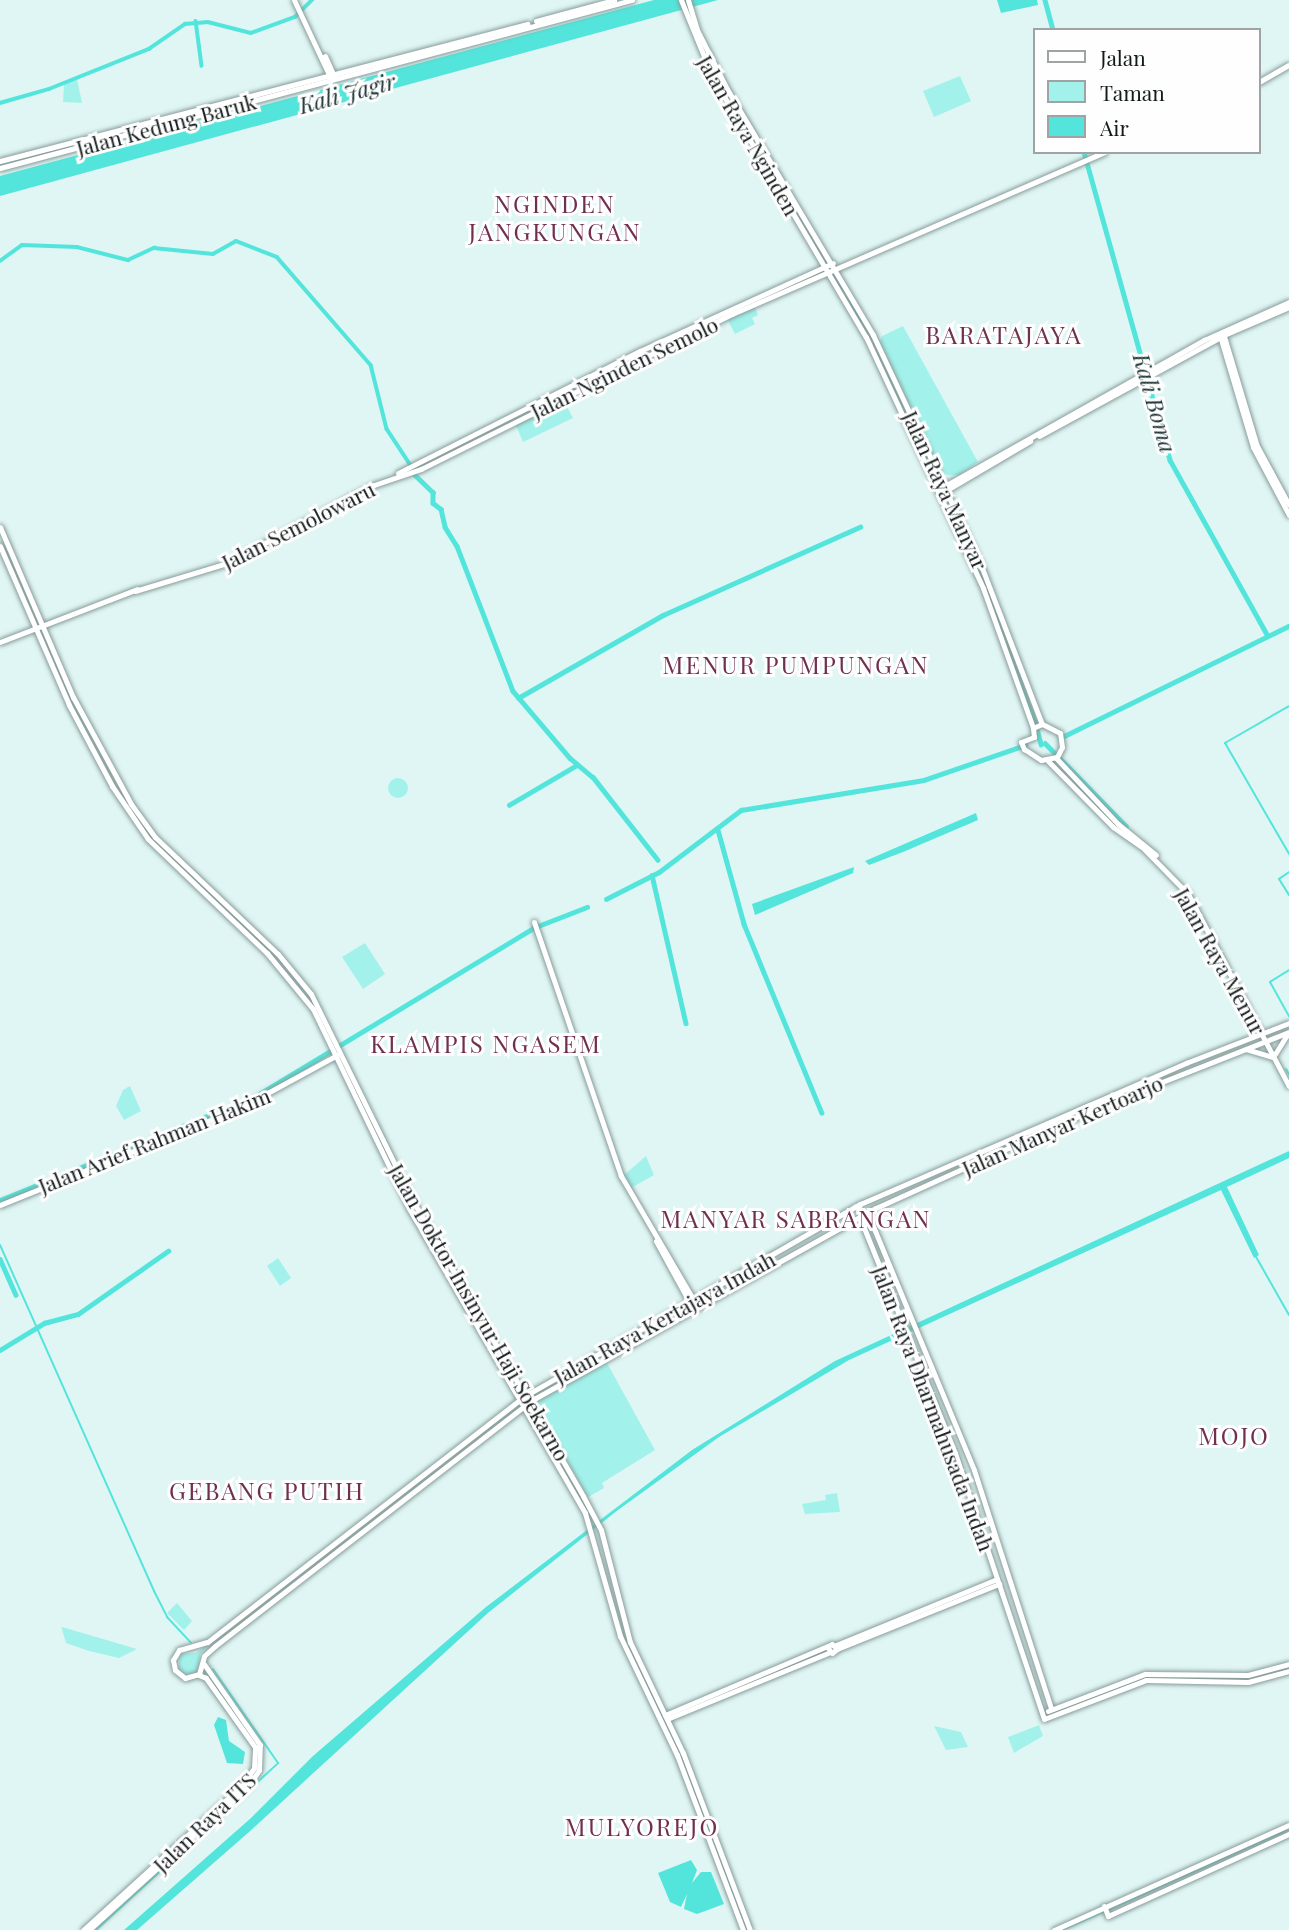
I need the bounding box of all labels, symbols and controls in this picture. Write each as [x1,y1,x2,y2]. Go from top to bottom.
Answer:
legend [1034,28,1261,154]
text: Jalan [1100,43,1146,71]
street label: Jalan Raya Nginden [693,50,805,220]
water label: Kali Jagir [296,67,398,119]
text: Taman [1100,78,1165,106]
street label: Jalan Kedung Baruk [73,88,259,160]
text: Air [1100,113,1129,141]
district label: NGINDEN JANGKUNGAN [470,190,640,246]
street label: Jalan Nginden Semolo [526,311,722,423]
district label: BARATAJAYA [927,321,1081,349]
water label: Kali Boma [1128,350,1182,456]
street label: Jalan Raya Manyar [898,407,994,573]
street label: Jalan Semolowaru [217,476,379,574]
district label: MENUR PUMPUNGAN [664,651,928,679]
street label: Jalan Raya Menur [1170,883,1272,1039]
district label: KLAMPIS NGASEM [372,1030,600,1058]
street label: Jalan Manyar Kertoarjo [958,1069,1166,1181]
street label: Jalan Arief Rahman Hakim [34,1082,274,1198]
street label: Jalan Doktor Insinyur Haji Soekarno [384,1159,576,1465]
district label: MANYAR SABRANGAN [662,1205,930,1233]
street label: Jalan Raya Kertajaya Indah [549,1245,779,1389]
street label: Jalan Raya Dharmahusada Indah [868,1261,1000,1555]
district label: MOJO [1199,1422,1269,1450]
district label: GEBANG PUTIH [170,1477,364,1505]
street label: Jalan Raya ITS [148,1767,260,1877]
district label: MULYOREJO [566,1813,718,1841]

